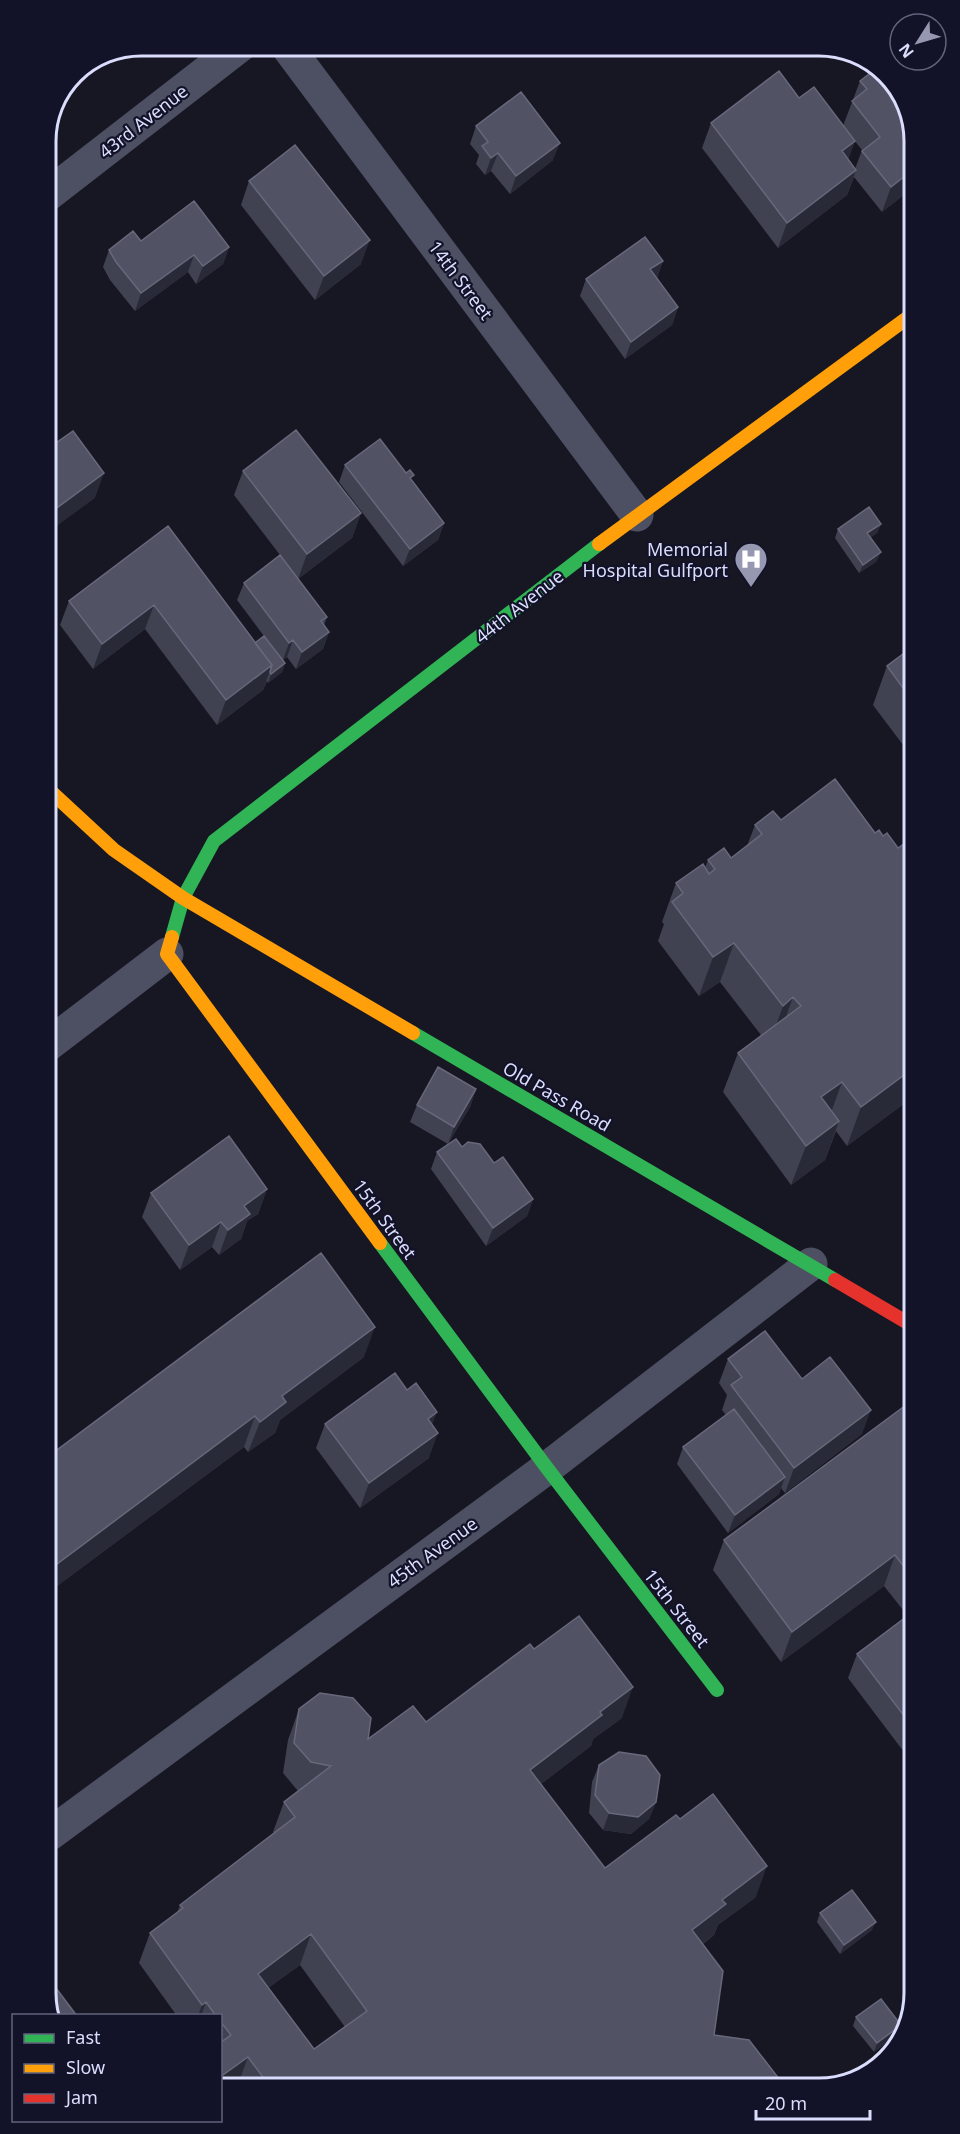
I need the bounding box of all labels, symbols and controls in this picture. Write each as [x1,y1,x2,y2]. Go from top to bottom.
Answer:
north arrow [888,12,948,72]
text: N [893,39,919,63]
street label: 43rd Avenue [94,79,192,163]
street label: 14th Street [423,236,499,325]
place label: Memorial Hospital Gulfport [583,537,728,582]
hospital icon: Memorial Hospital Gulfport [733,541,769,588]
street label: 44th Avenue [470,564,568,648]
street label: Old Pass Road [499,1055,615,1137]
street label: 15th Street [348,1174,422,1264]
street label: 45th Avenue [382,1511,482,1593]
street label: 15th Street [639,1564,715,1652]
legend [12,2014,222,2122]
text: Fast [66,2025,101,2049]
text: Slow [66,2055,105,2079]
scale bar [756,2083,870,2121]
text: Jam [64,2085,98,2109]
text: 20 m [765,2091,807,2115]

